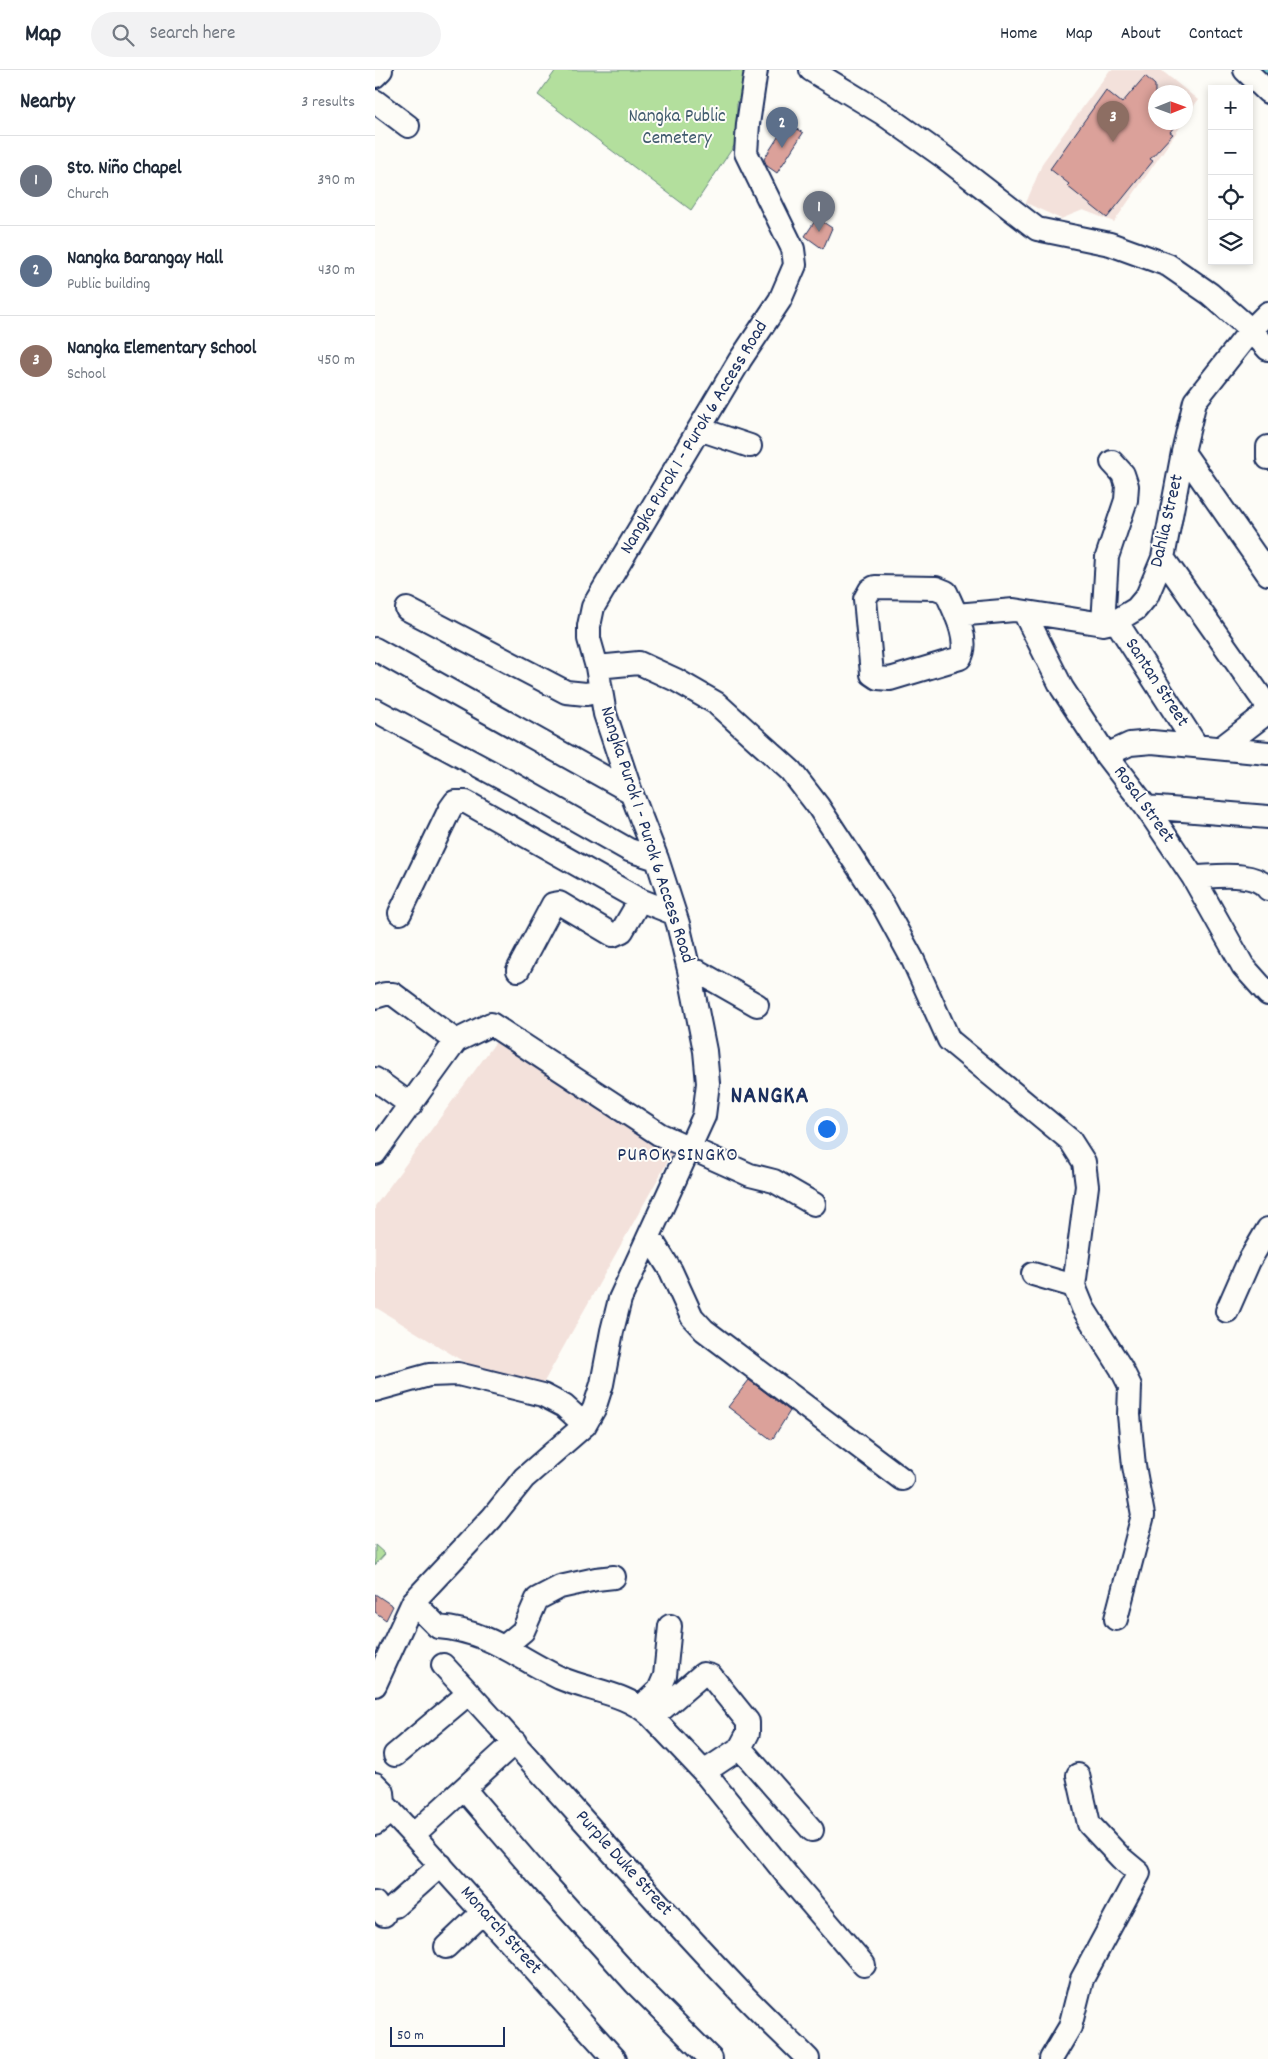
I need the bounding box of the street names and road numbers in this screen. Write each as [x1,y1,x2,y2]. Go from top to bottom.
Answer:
street label: Nangka Purok 1 - Purok 6 Access Road [614,316,776,560]
street label: Dahlia Street [1144,472,1192,570]
street label: Santan Street [1117,633,1195,733]
street label: Nangka Purok 1 - Purok 6 Access Road [592,703,700,967]
street label: Rosal Street [1106,761,1180,849]
street label: Purple Duke Street [568,1805,678,1923]
street label: Monarch Street [453,1881,547,1981]

